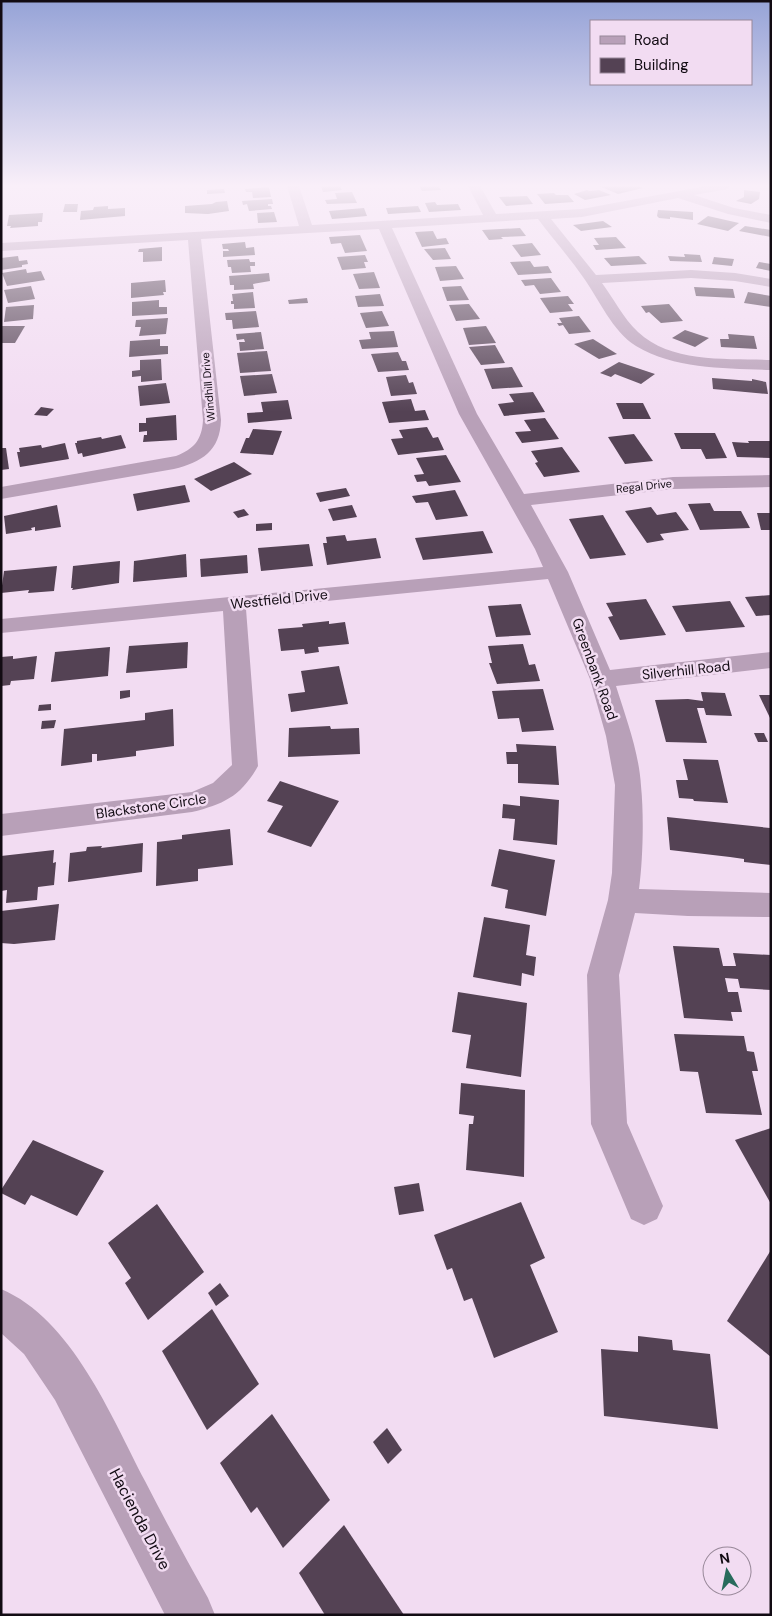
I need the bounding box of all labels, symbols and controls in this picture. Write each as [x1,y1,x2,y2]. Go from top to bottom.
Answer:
legend [590,20,752,85]
text: Road [634,30,669,50]
text: Building [634,55,689,75]
street label: Windhill Drive [198,352,218,422]
street label: Regal Drive [615,476,673,496]
street label: Westfield Drive [230,585,329,613]
street label: Greenbank Road [568,616,622,722]
street label: Silverhill Road [641,656,731,684]
street label: Blackstone Circle [95,789,207,823]
street label: Hacienda Drive [104,1465,176,1573]
north arrow [702,1546,752,1596]
text: N [718,1548,731,1568]

